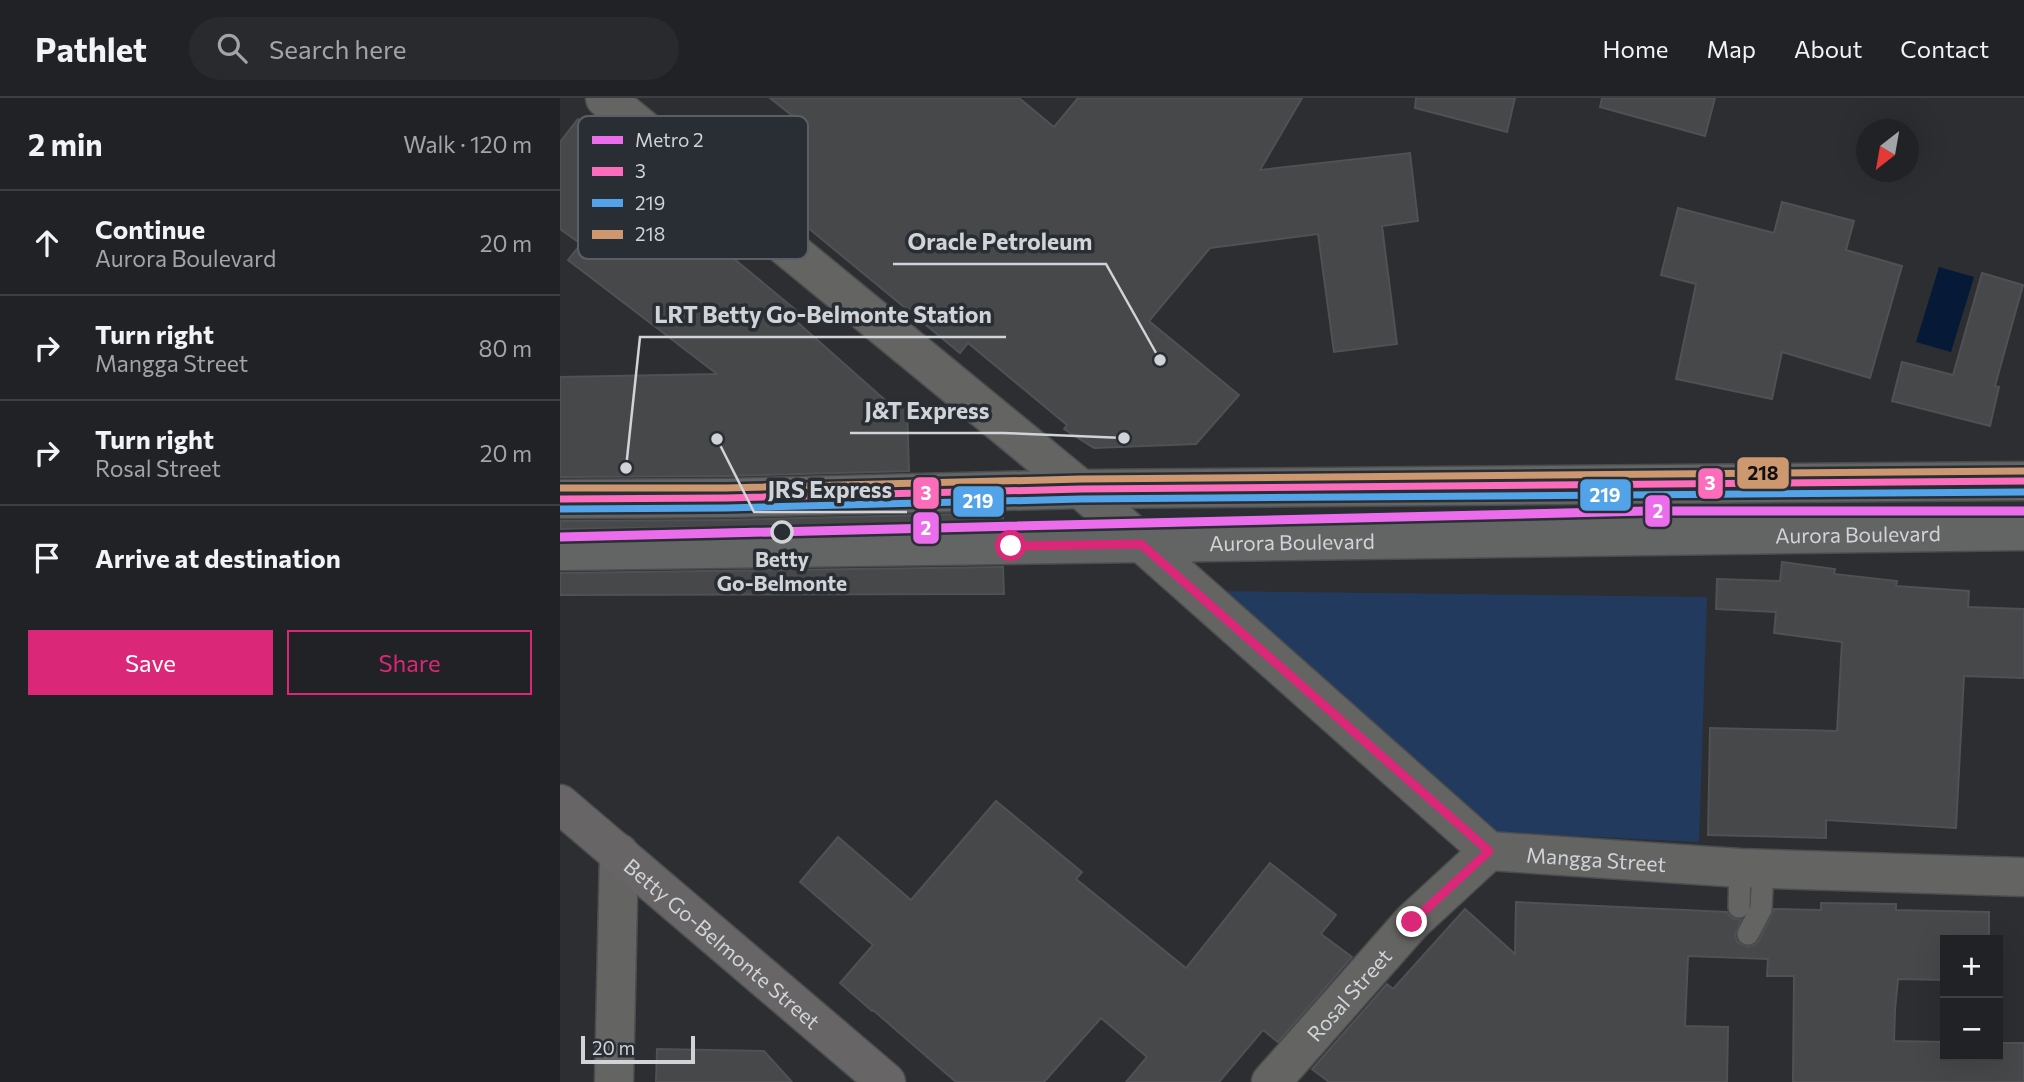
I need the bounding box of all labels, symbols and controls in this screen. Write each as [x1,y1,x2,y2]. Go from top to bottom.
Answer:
search box [189,17,679,80]
text: Pathlet [35,28,147,69]
icon: search [213,29,251,67]
text: Search here [269,33,407,64]
text: Home [1603,34,1669,63]
text: Map [1707,34,1756,63]
text: About [1794,34,1862,63]
text: Contact [1900,34,1989,63]
legend [578,116,808,259]
north arrow [1856,119,1919,182]
text: 2 min [28,125,103,162]
text: Metro 2 [635,128,704,151]
text: Walk · 120 m [403,130,532,158]
text: 3 [635,159,646,182]
text: 219 [635,191,665,214]
text: Continue [95,213,205,244]
callout: Oracle Petroleum [893,220,1106,264]
text: 218 [635,222,665,245]
icon: ahead [28,224,66,262]
text: Oracle Petroleum [908,227,1092,255]
text: 20 m [480,229,532,257]
text: Aurora Boulevard [95,244,276,272]
callout: LRT Betty Go-Belmonte Station [640,293,1006,337]
text: LRT Betty Go-Belmonte Station [654,300,992,328]
text: Turn right [95,318,214,349]
icon: right [28,329,66,367]
text: 80 m [479,334,532,362]
text: Mangga Street [95,349,248,377]
callout: J&T Express [850,389,1003,433]
text: J&T Express [865,396,990,424]
text: Turn right [95,423,214,454]
icon: right [28,434,66,472]
text: 20 m [480,439,532,467]
text: Rosal Street [95,454,221,482]
line badge: 218 [1736,456,1790,490]
text: 218 [1747,461,1779,484]
line badge: 3 [1697,467,1724,500]
callout: JRS Express [754,468,907,512]
text: 3 [1704,471,1716,494]
text: JRS Express [768,475,893,503]
line badge: 3 [912,476,940,510]
line badge: 219 [1579,478,1632,512]
text: 3 [920,481,932,504]
text: 219 [1589,483,1621,506]
line badge: 219 [952,485,1005,518]
text: 219 [962,489,994,512]
line badge: 2 [1644,494,1671,528]
text: 2 [1653,499,1663,522]
line badge: 2 [912,511,940,545]
text: 2 [921,516,931,539]
street label: Aurora Boulevard [1775,520,1941,547]
marker: Betty Go-Belmonte [771,521,793,543]
street label: Aurora Boulevard [1209,527,1375,555]
route start [995,530,1026,561]
icon: arrive [28,539,66,577]
text: Arrive at destination [95,542,341,573]
place label: Betty Go-Belmonte [717,546,847,595]
button: Save [28,630,273,695]
button: Share [287,630,532,695]
street label: Mangga Street [1526,841,1667,875]
street label: Betty Go-Belmonte Street [620,852,826,1033]
route end [1396,906,1427,937]
map controls [1940,935,2003,1061]
button: + [1940,935,2003,998]
street label: Rosal Street [1301,943,1396,1046]
button: − [1940,998,2003,1061]
scale bar [581,1033,695,1065]
text: 20 m [592,1036,635,1059]

